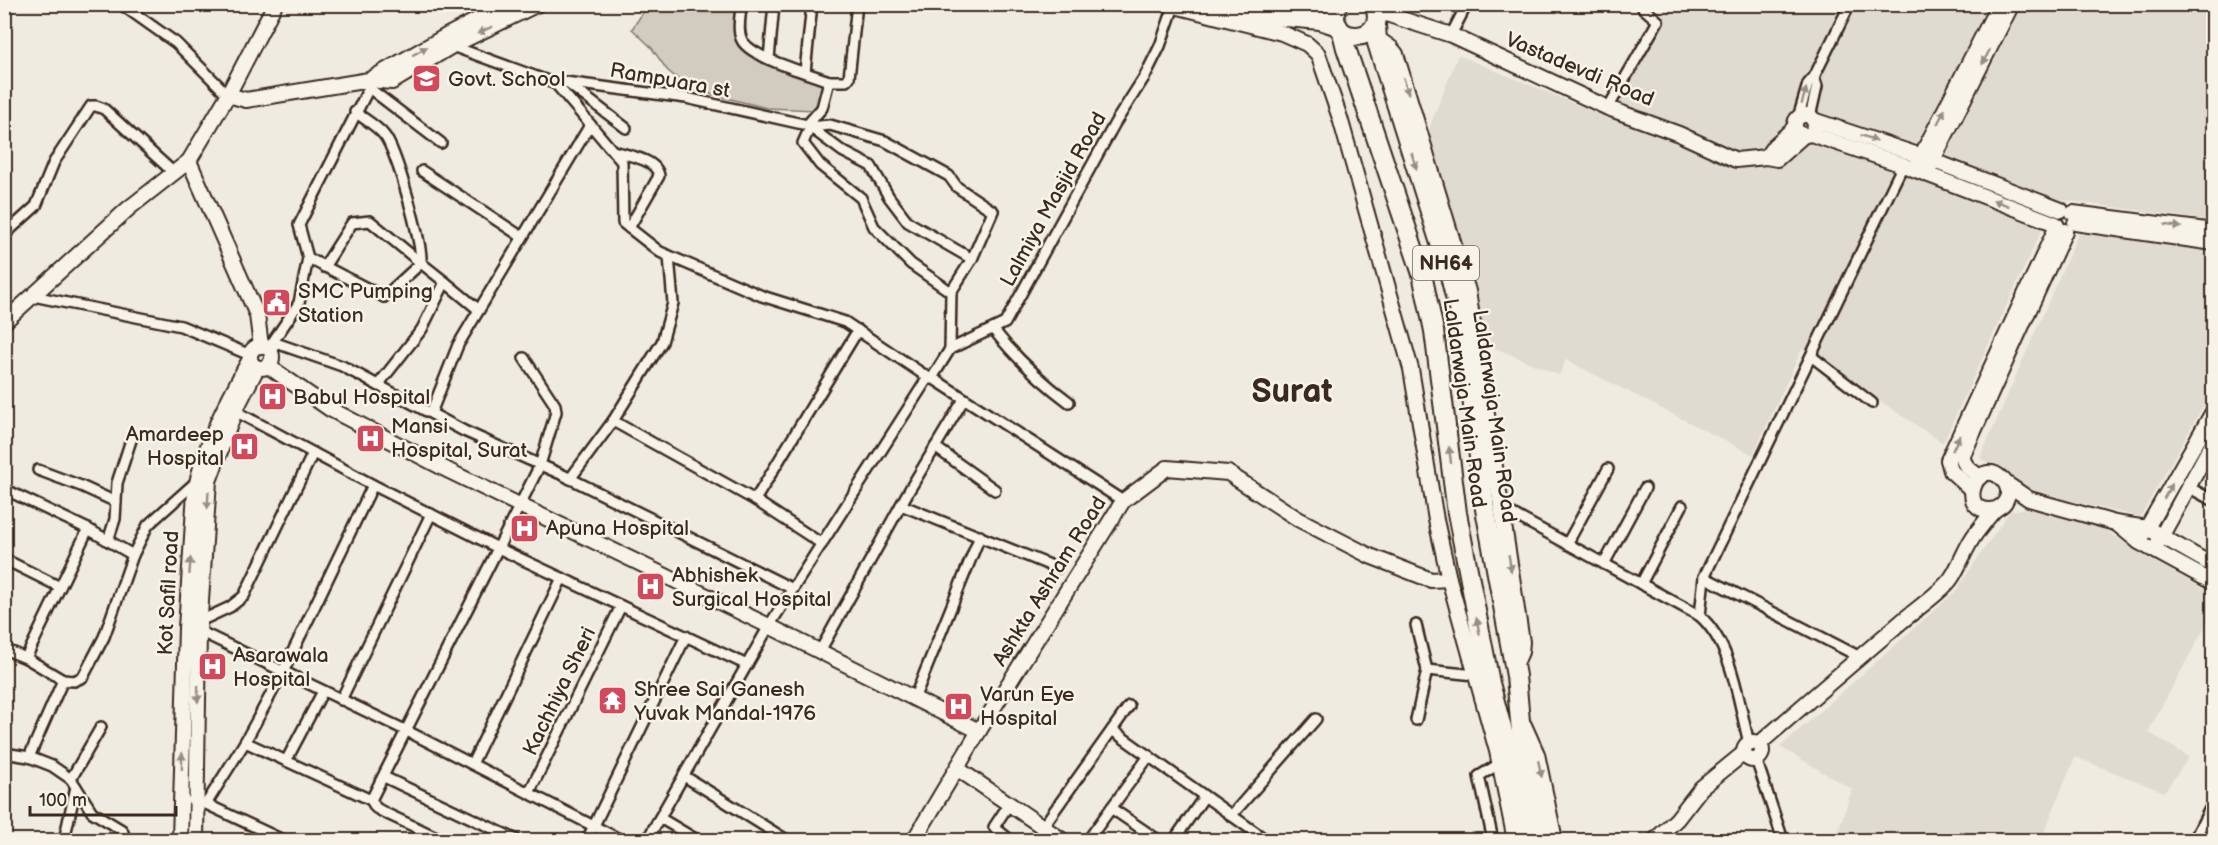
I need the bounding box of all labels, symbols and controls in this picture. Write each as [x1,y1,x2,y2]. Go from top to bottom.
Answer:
one-way arrow [477,25,494,35]
street label: Vastadevdi Road [1502,27,1658,112]
one-way arrow [412,46,429,56]
one-way arrow [1981,49,1991,66]
street label: Rampuara st [608,58,732,103]
school or university icon: Govt. School [411,63,443,95]
place label: Govt. School [448,67,565,92]
one-way arrow [1402,77,1411,95]
one-way arrow [1800,87,1809,105]
street label: Lalmiya Masjid Road [995,108,1112,291]
one-way arrow [1936,109,1946,126]
one-way arrow [1860,134,1878,143]
one-way arrow [1410,152,1419,170]
one-way arrow [1992,198,2010,208]
one-way arrow [2164,221,2183,231]
road number: NH64 [1413,246,1479,280]
place label: SMC Pumping Station [298,279,433,328]
public building icon: SMC Pumping Station [261,287,293,319]
street label: Laldarwaja Main Road [1437,297,1492,509]
street label: Laldarwaja Main ROad [1467,308,1522,524]
district label: Surat [1252,372,1332,412]
hospital icon: Babul Hospital [256,381,288,413]
place label: Babul Hospital [293,385,430,410]
place label: Mansi Hospital, Surat [391,414,528,463]
place label: Amardeep Hospital [126,422,224,471]
hospital icon: Mansi Hospital, Surat [354,422,386,454]
hospital icon: Amardeep Hospital [229,430,261,462]
one-way arrow [1951,434,1960,451]
one-way arrow [1445,445,1454,464]
one-way arrow [2163,482,2173,499]
one-way arrow [203,490,212,509]
street label: Ashkta Ashram Road [987,492,1112,671]
hospital icon: Apuna Hospital [509,512,541,544]
place label: Apuna Hospital [546,516,689,541]
street label: Kot Safil road [153,530,184,656]
one-way arrow [1505,553,1514,572]
one-way arrow [185,557,195,576]
place label: Abhishek Surgical Hospital [672,563,831,612]
hospital icon: Abhishek Surgical Hospital [635,571,667,603]
one-way arrow [1474,616,1483,635]
street label: Kachhiya Sheri [518,623,601,760]
place label: Asarawala Hospital [233,643,329,692]
hospital icon: Asarawala Hospital [196,651,228,683]
place label: Shree Sai Ganesh Yuvak Mandal-1976 [633,677,816,726]
place label: Varun Eye Hospital [980,682,1075,731]
one-way arrow [193,685,203,704]
temple icon: Shree Sai Ganesh Yuvak Mandal-1976 [597,685,629,717]
hospital icon: Varun Eye Hospital [943,690,975,722]
one-way arrow [178,752,187,771]
one-way arrow [1536,760,1545,779]
scale bar [30,779,176,817]
text: 100 m [39,790,87,811]

